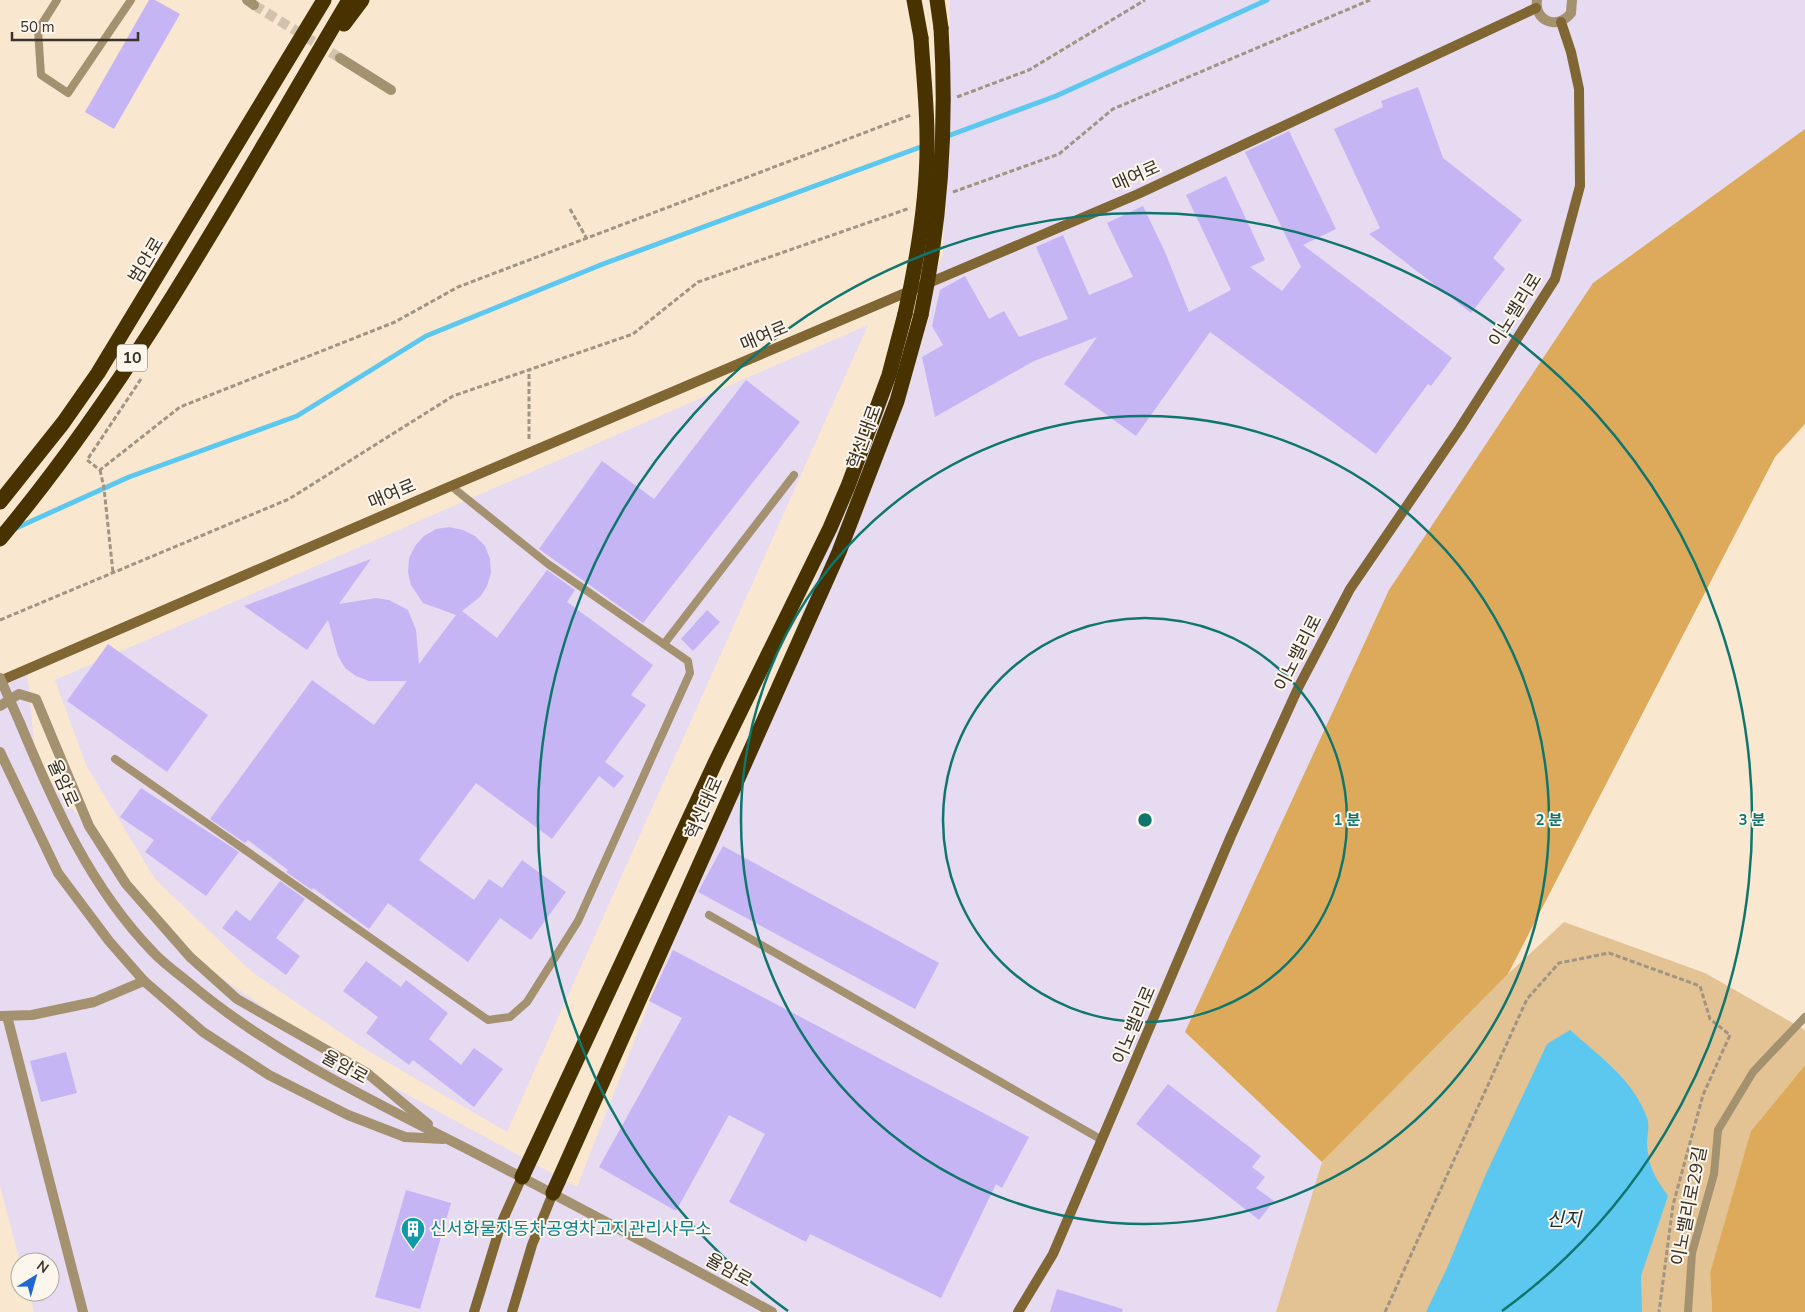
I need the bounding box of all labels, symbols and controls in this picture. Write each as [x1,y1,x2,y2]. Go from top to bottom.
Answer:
scale bar [12,10,139,42]
text: 50 m [20,17,55,37]
street label: 매여로 [1108,155,1164,197]
street label: 범안로 [123,233,169,287]
street label: 이노밸리로 [1483,269,1547,351]
street label: 매여로 [736,315,792,357]
road number: 10 [117,344,147,372]
street label: 혁신대로 [841,402,887,472]
street label: 매여로 [364,473,420,515]
street label: 이노밸리로 [1269,611,1327,695]
street label: 율암로 [42,755,84,811]
street label: 혁신대로 [680,773,728,843]
text: 1 분 [1334,810,1361,830]
text: 2 분 [1536,810,1563,830]
text: 3 분 [1739,810,1766,830]
centre of rings [1136,811,1154,829]
street label: 이노밸리로 [1107,982,1161,1068]
street label: 율암로 [317,1044,373,1090]
street label: 이노밸리로29길 [1666,1144,1712,1268]
water label: 신지 [1547,1207,1583,1233]
building icon: 신서화물자동차공영차고지관리사무소 [400,1216,426,1250]
place label: 신서화물자동차공영차고지관리사무소 [430,1217,712,1241]
street label: 율암로 [701,1247,757,1293]
north arrow [10,1252,60,1302]
text: N [33,1256,52,1278]

